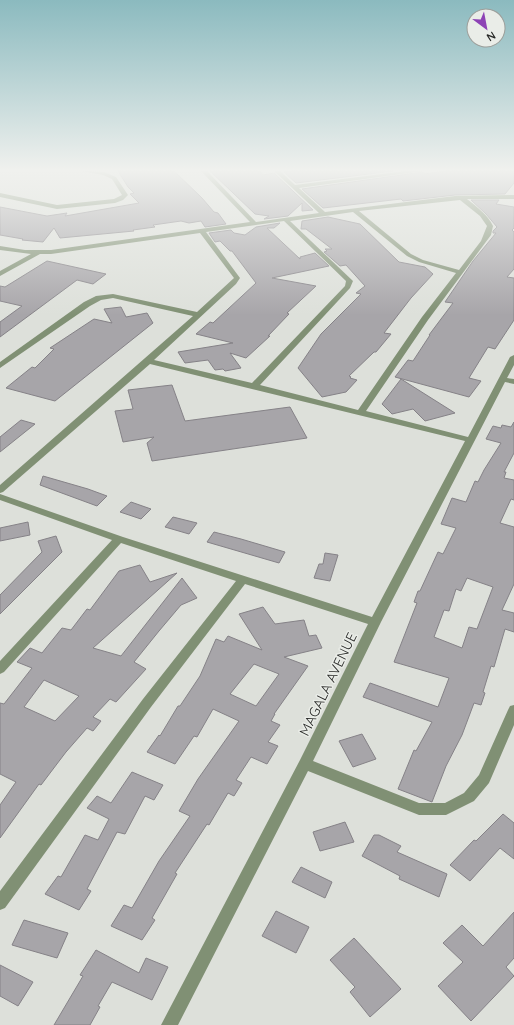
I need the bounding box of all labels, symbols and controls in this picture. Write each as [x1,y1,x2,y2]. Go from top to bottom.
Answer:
north arrow [466,8,506,48]
text: N [484,28,498,45]
street label: MAGALA AVENUE [295,629,361,739]

